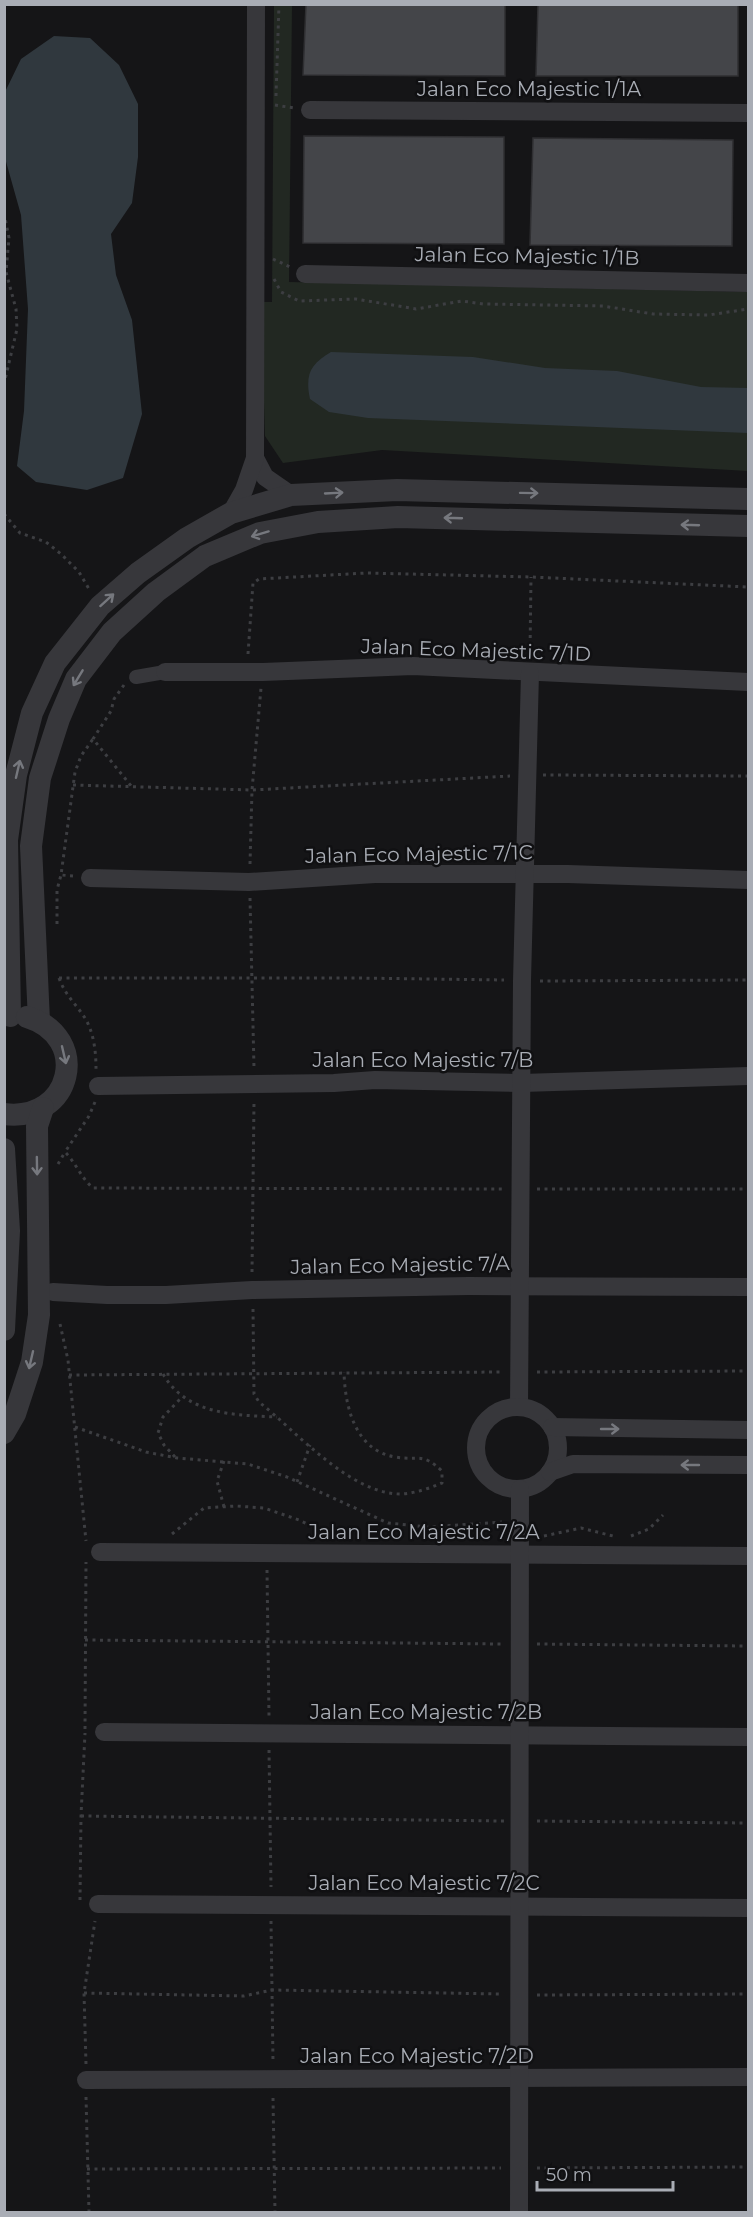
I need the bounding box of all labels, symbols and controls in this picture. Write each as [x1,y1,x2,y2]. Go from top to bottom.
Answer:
street label: Jalan Eco Majestic 1/1A [416,77,642,101]
street label: Jalan Eco Majestic 1/1B [413,242,640,270]
one-way arrow [324,487,344,498]
one-way arrow [518,487,538,499]
one-way arrow [444,513,464,524]
one-way arrow [681,519,701,530]
one-way arrow [251,530,270,541]
one-way arrow [99,593,114,607]
street label: Jalan Eco Majestic 7/1D [360,634,591,666]
one-way arrow [71,669,83,686]
one-way arrow [12,760,24,779]
street label: Jalan Eco Majestic 7/1C [304,840,533,868]
one-way arrow [59,1045,71,1064]
street label: Jalan Eco Majestic 7/B [312,1048,533,1072]
one-way arrow [31,1155,43,1175]
street label: Jalan Eco Majestic 7/A [289,1251,510,1279]
one-way arrow [25,1350,36,1369]
one-way arrow [600,1423,620,1435]
one-way arrow [681,1459,701,1471]
street label: Jalan Eco Majestic 7/2A [307,1520,540,1544]
street label: Jalan Eco Majestic 7/2B [309,1700,542,1724]
street label: Jalan Eco Majestic 7/2C [307,1871,540,1895]
street label: Jalan Eco Majestic 7/2D [299,2044,534,2068]
scale bar [537,2154,674,2192]
text: 50 m [546,2164,592,2186]

